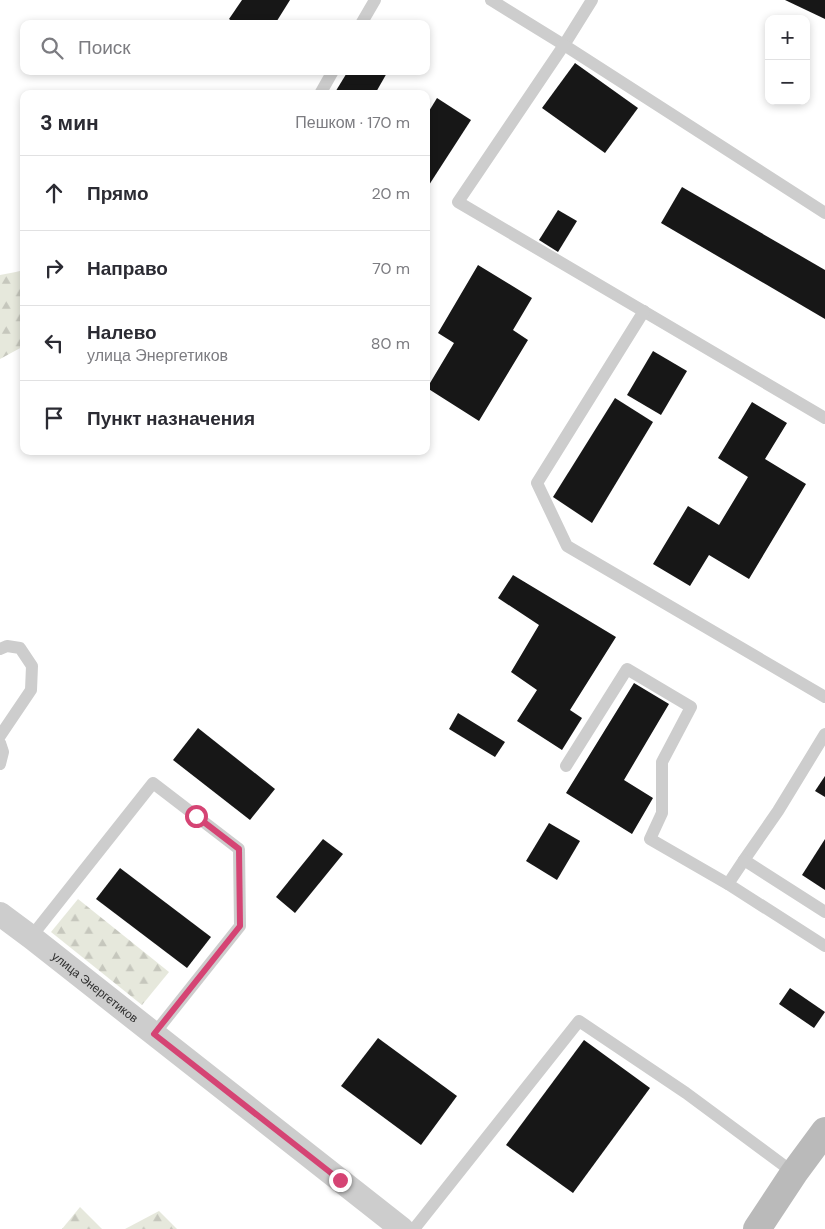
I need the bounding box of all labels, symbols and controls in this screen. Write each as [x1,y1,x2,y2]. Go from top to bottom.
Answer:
map controls [765,15,810,105]
button: + [765,15,810,60]
search box [20,20,430,75]
icon: search [38,34,66,62]
text: Поиск [78,35,131,60]
button: − [765,60,810,105]
text: 3 мин [40,109,99,137]
text: Пешком · 170 m [295,112,410,133]
icon: ahead [40,179,68,207]
text: Прямо [87,181,149,206]
text: 20 m [371,183,410,204]
icon: right [40,254,68,282]
text: Направо [87,256,168,281]
text: 70 m [372,258,410,279]
text: Налево [87,320,157,345]
icon: left [40,329,68,357]
text: 80 m [371,333,410,354]
text: улица Энергетиков [87,345,228,366]
icon: arrive [40,404,68,432]
text: Пункт назначения [87,406,255,431]
route start [185,805,208,828]
street label: улица Энергетиков [48,948,142,1026]
route end [329,1169,352,1192]

